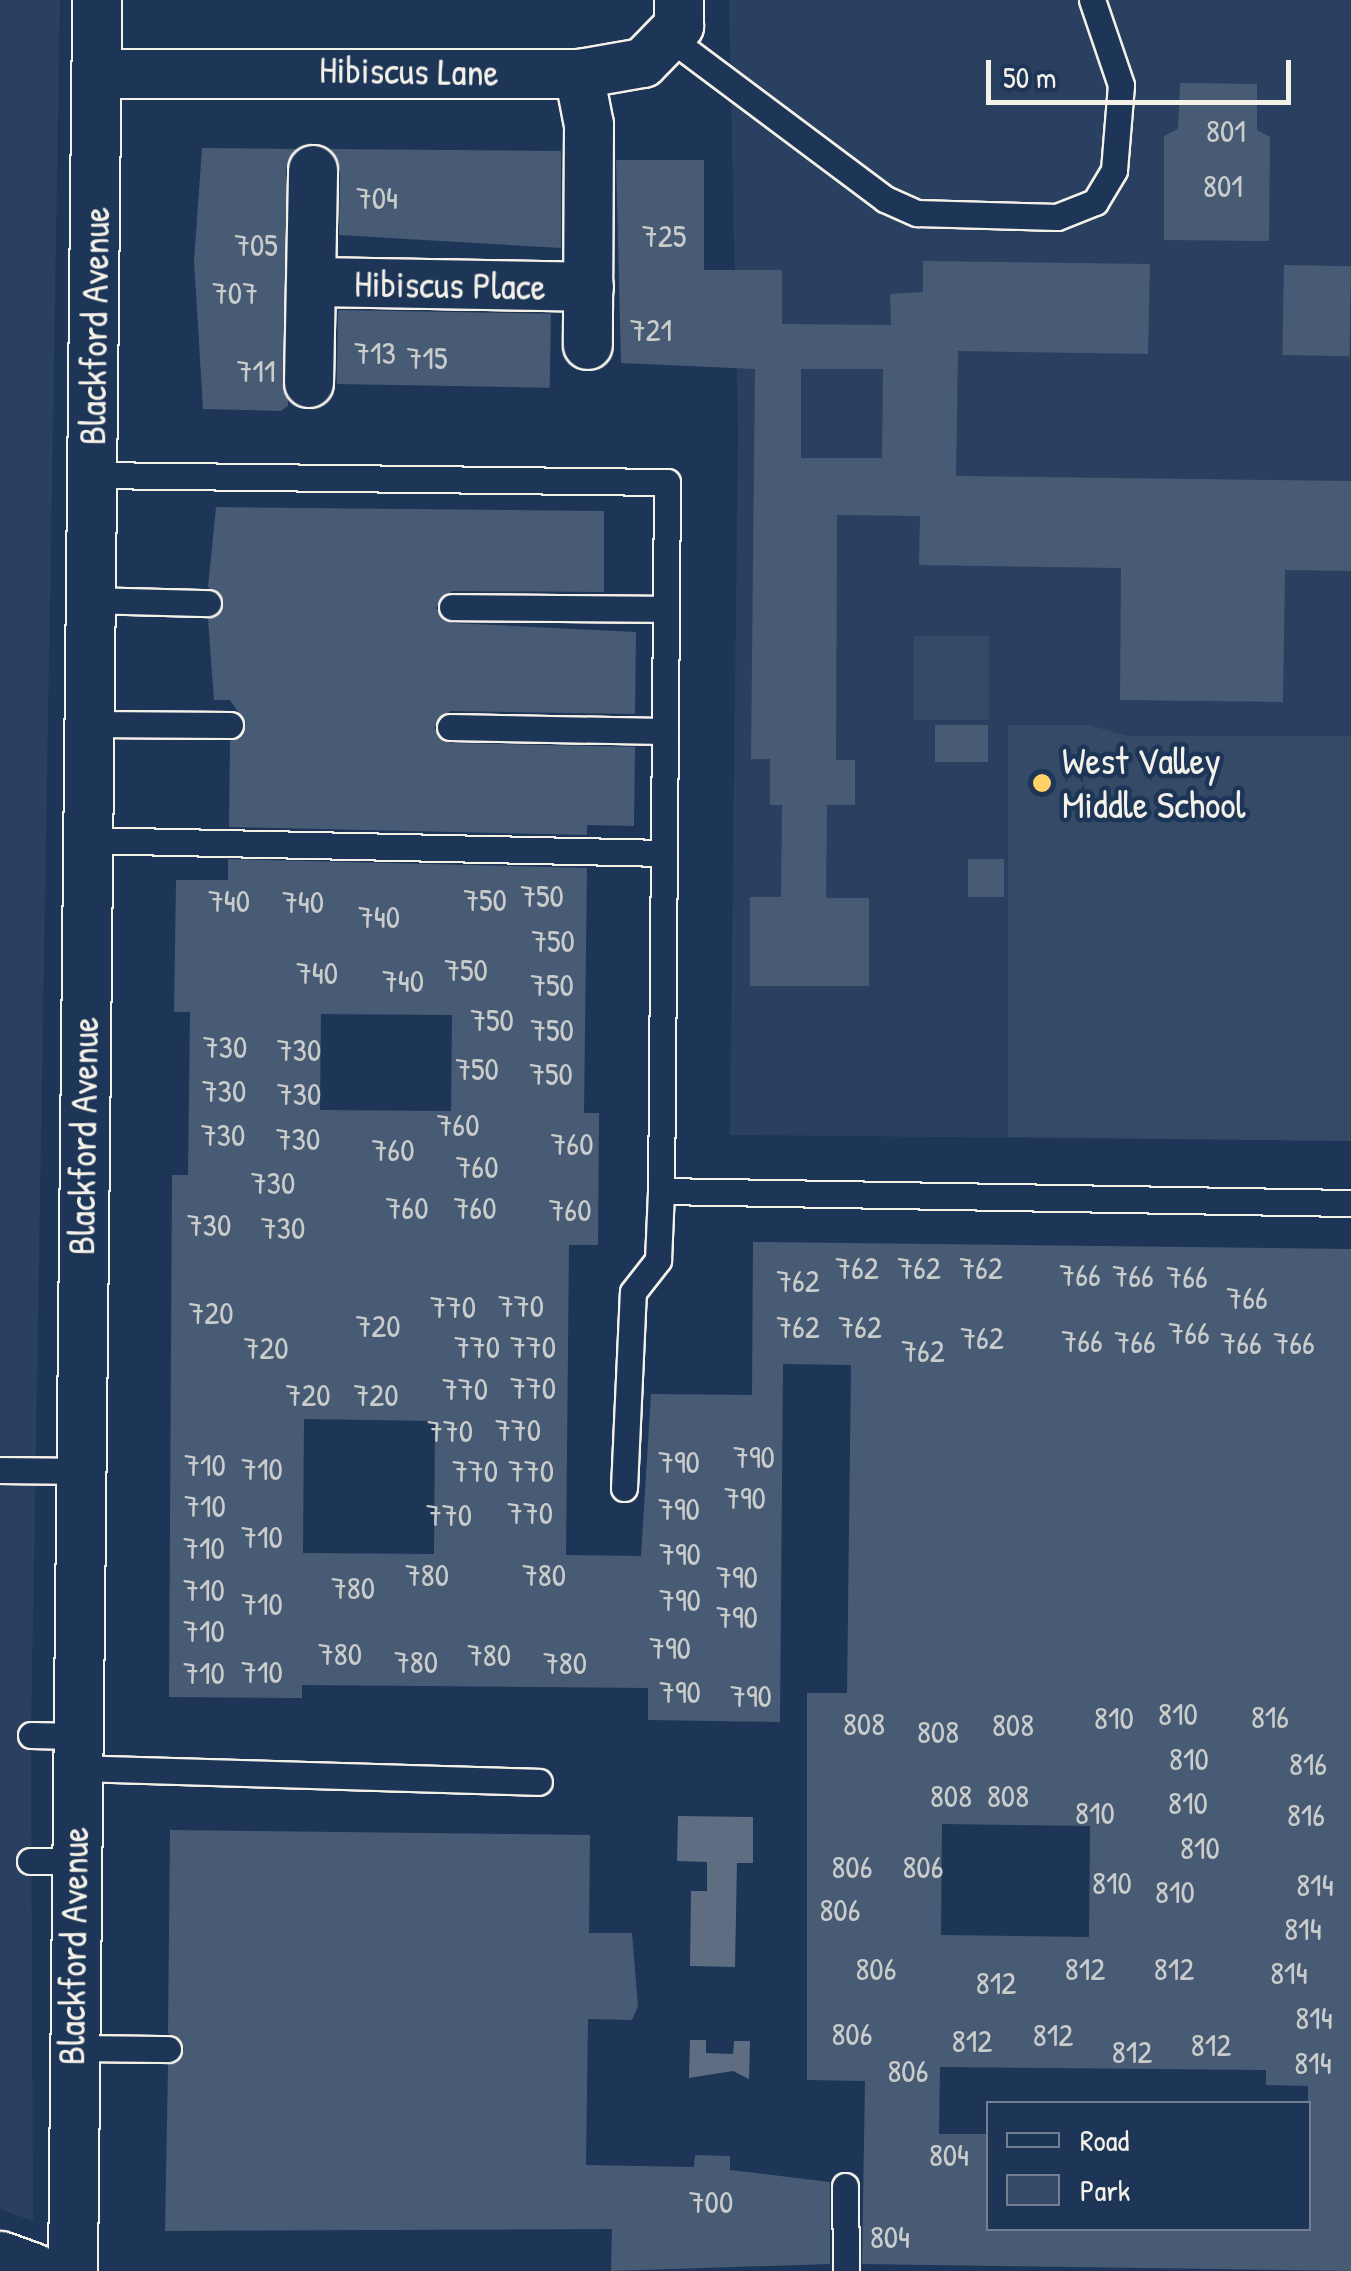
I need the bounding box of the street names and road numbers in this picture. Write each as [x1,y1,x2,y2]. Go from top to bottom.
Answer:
street label: Hibiscus Lane [319,47,499,95]
street label: Blackford Avenue [69,206,119,446]
street label: Hibiscus Place [354,261,546,309]
street label: Blackford Avenue [58,1016,108,1256]
street label: Blackford Avenue [48,1826,98,2066]

